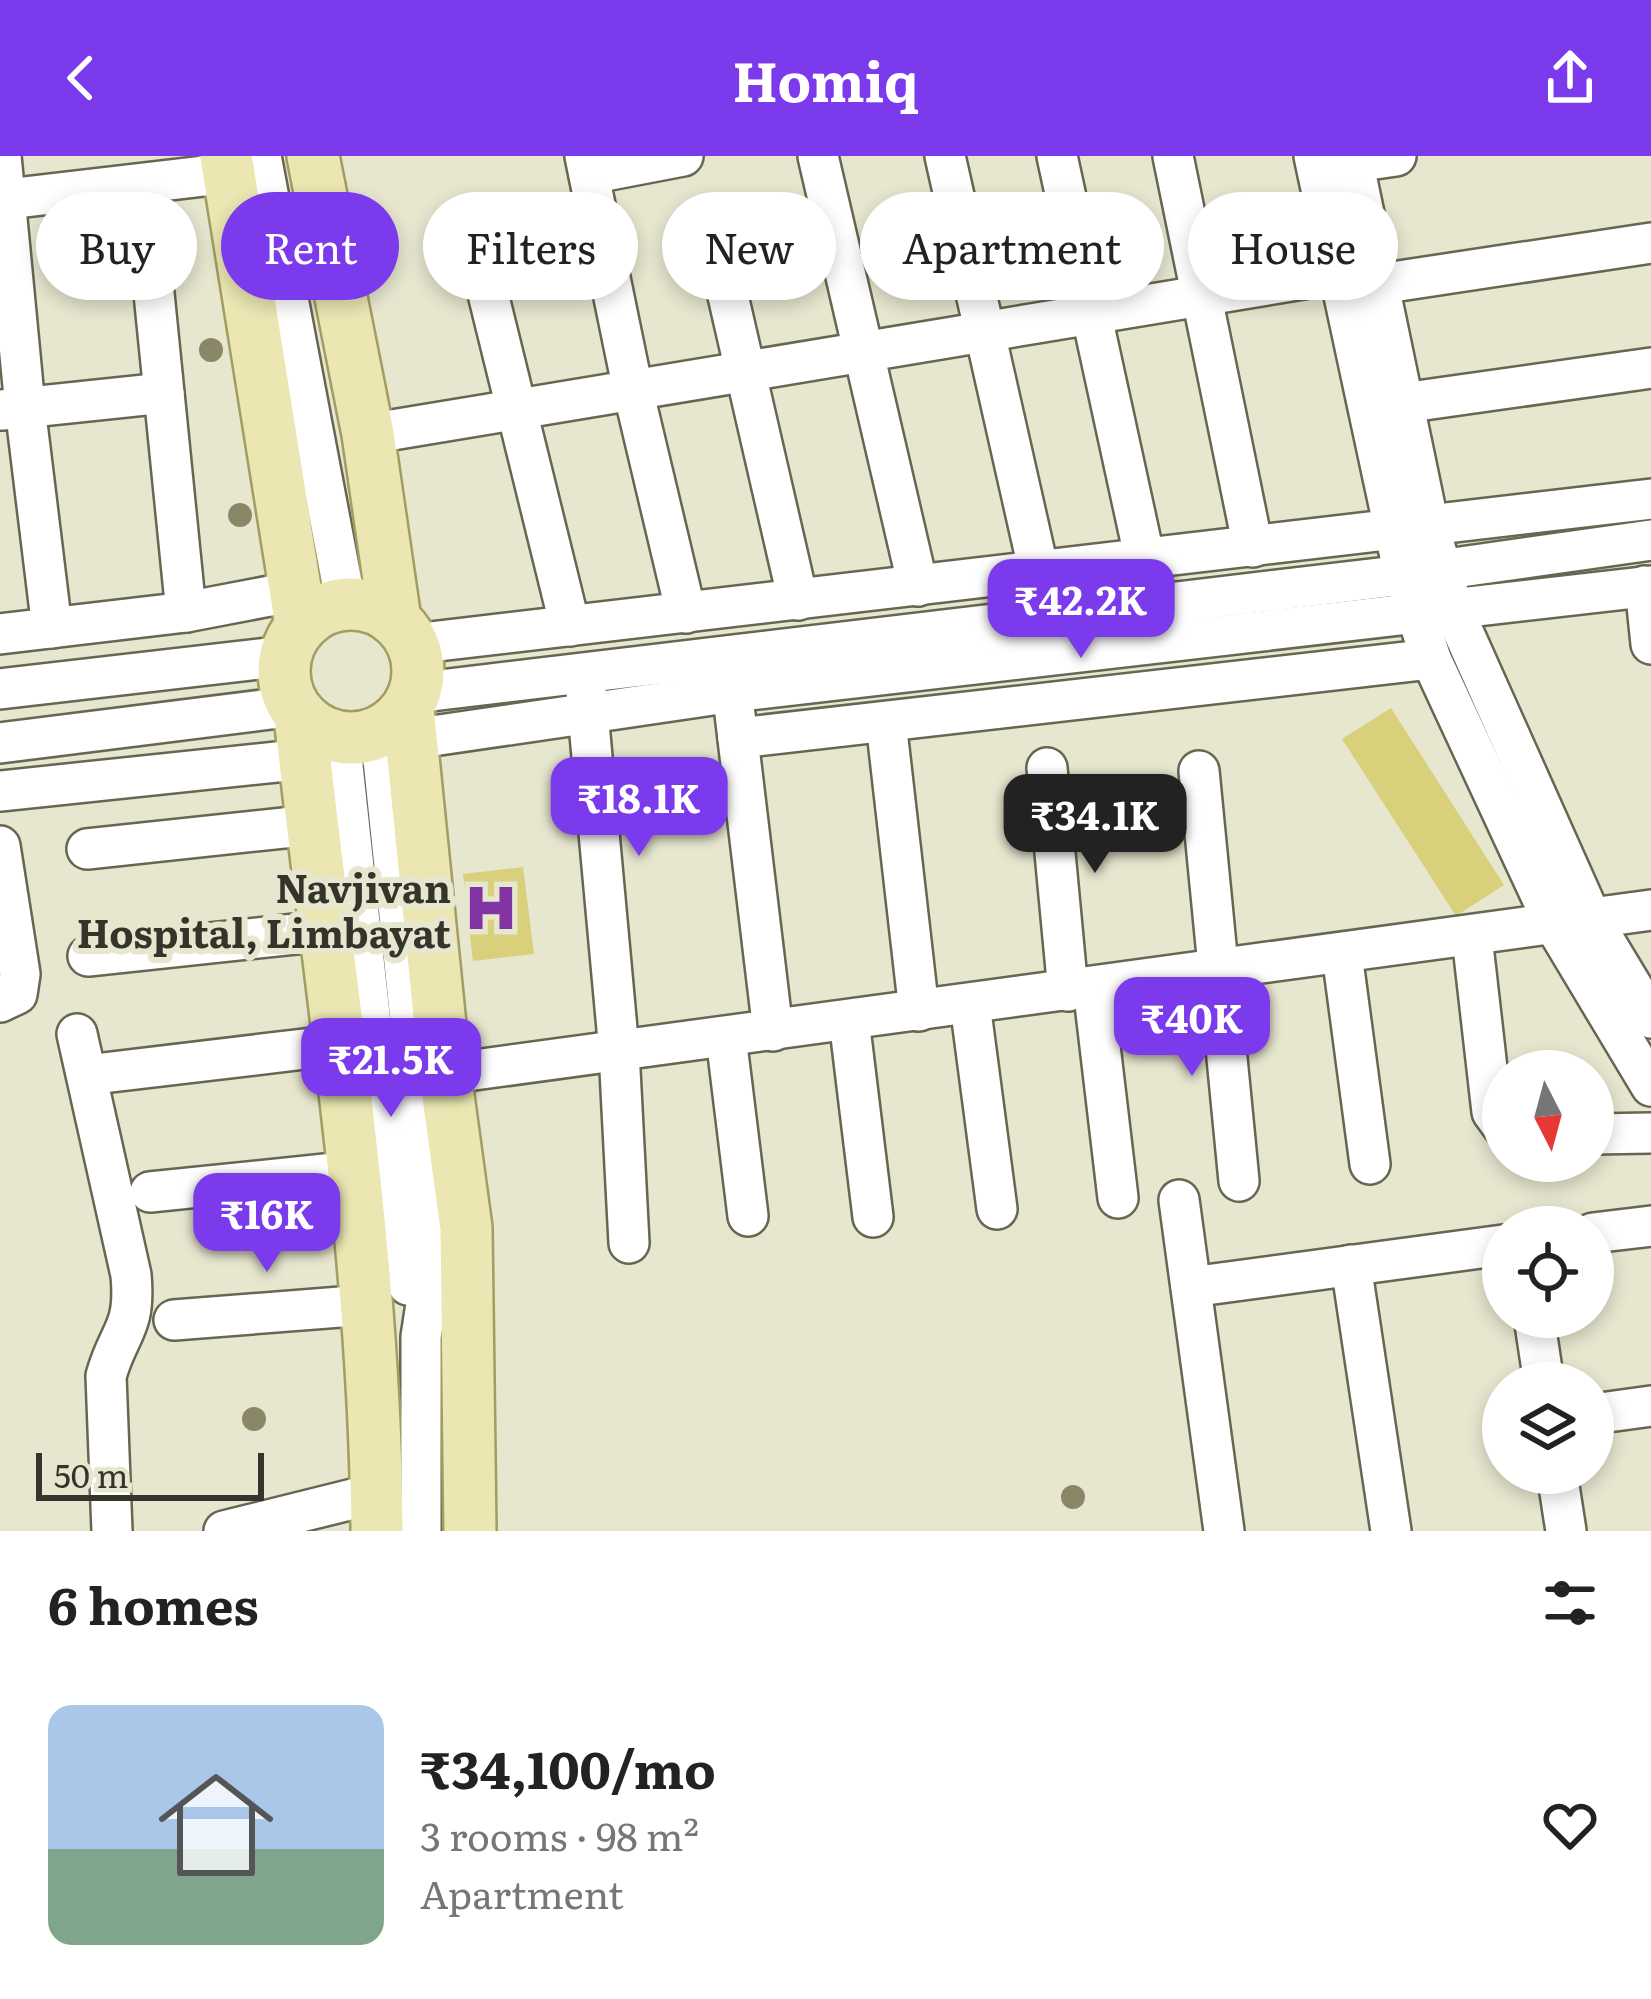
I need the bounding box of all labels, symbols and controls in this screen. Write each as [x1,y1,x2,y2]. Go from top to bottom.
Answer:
text: Homiq [732,38,919,119]
icon: back [48,45,114,111]
icon: share [1537,45,1603,111]
chip: Buy [36,192,197,300]
chip: Rent [221,192,399,300]
chip: Filters [423,192,638,300]
chip: New [662,192,836,300]
chip: Apartment [860,192,1164,300]
chip: House [1188,192,1398,300]
pin: ₹42.2K [983,559,1179,661]
text: ₹42.2K [1015,569,1147,627]
pin: ₹18.1K [541,757,737,859]
text: ₹18.1K [578,767,700,825]
pin: ₹34.1K [997,774,1193,876]
text: ₹34.1K [1031,784,1159,842]
place label: Navjivan Hospital, Limbayat [77,857,451,960]
hospital icon: Navjivan Hospital, Limbayat [462,879,520,937]
pin: ₹40K [1121,977,1263,1079]
text: ₹40K [1141,987,1243,1045]
pin: ₹21.5K [293,1018,489,1120]
text: ₹21.5K [328,1028,454,1086]
north arrow [1482,1050,1614,1182]
map controls [1482,1050,1614,1494]
pin: ₹16K [196,1173,338,1275]
text: ₹16K [220,1183,314,1241]
button: locate [1482,1206,1614,1338]
button: layers [1482,1362,1614,1494]
scale bar [36,1447,264,1500]
text: 50 m [54,1449,128,1498]
text: 6 homes [48,1565,259,1641]
icon: filters [1537,1570,1603,1636]
text: ₹34,100/mo [420,1729,716,1805]
icon: home [144,1753,288,1897]
icon: heart [1537,1792,1603,1858]
text: 3 rooms · 98 m² [420,1805,699,1863]
text: Apartment [420,1863,624,1921]

